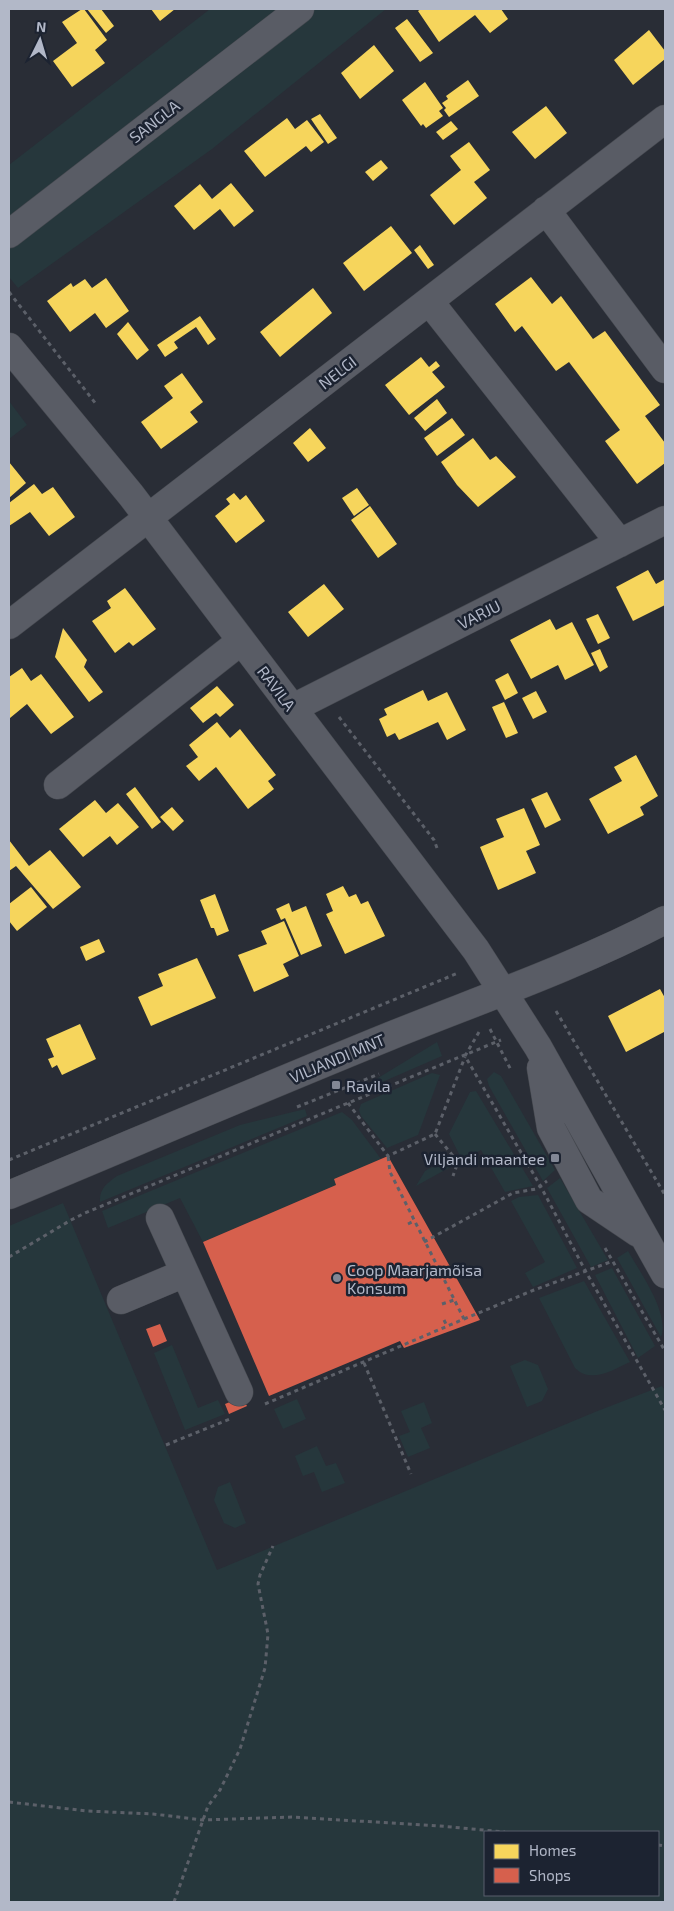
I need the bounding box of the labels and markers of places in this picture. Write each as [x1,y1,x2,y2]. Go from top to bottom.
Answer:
place label: Ravila [346,1076,391,1095]
marker: Ravila [330,1079,342,1091]
place label: Viljandi maantee [424,1149,545,1169]
marker: Viljandi maantee [549,1152,561,1164]
place label: Coop Maarjamõisa Konsum [347,1260,482,1297]
marker: Coop Maarjamõisa Konsum [331,1272,343,1284]

